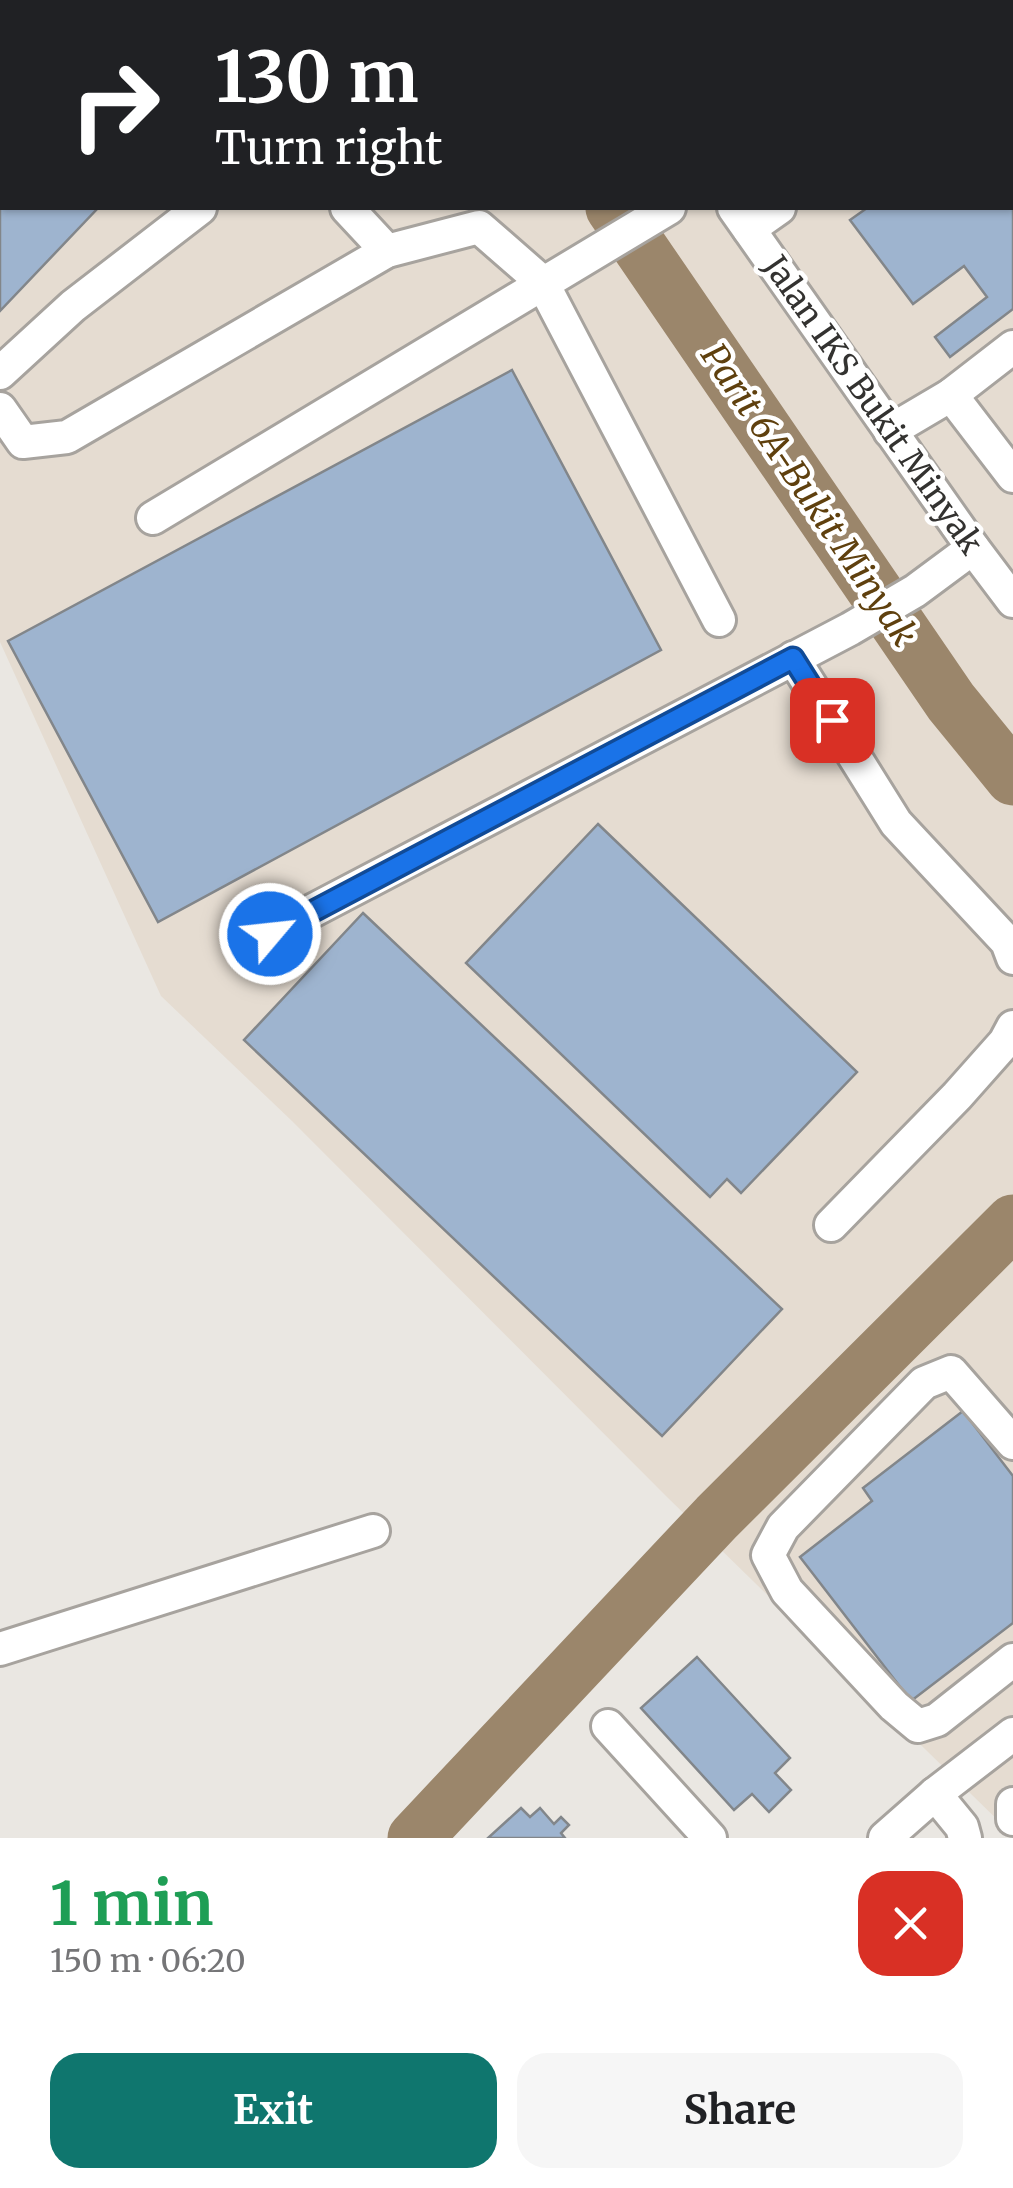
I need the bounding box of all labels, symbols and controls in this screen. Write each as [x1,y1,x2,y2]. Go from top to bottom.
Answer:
text: 130 m [215,33,419,121]
icon: right [50,40,180,170]
text: Turn right [215,120,443,176]
street label: Jalan IKS Bukit Minyak [754,247,992,563]
water label: Parit 6A-Bukit Minyak [692,336,926,654]
pin [790,678,875,763]
icon: arrive [805,693,860,748]
position arrow [218,882,322,986]
text: 1 min [50,1866,213,1941]
button: close [858,1871,963,1976]
text: 150 m · 06:20 [50,1941,246,1981]
button: Exit [50,2053,497,2168]
button: Share [517,2053,963,2168]

